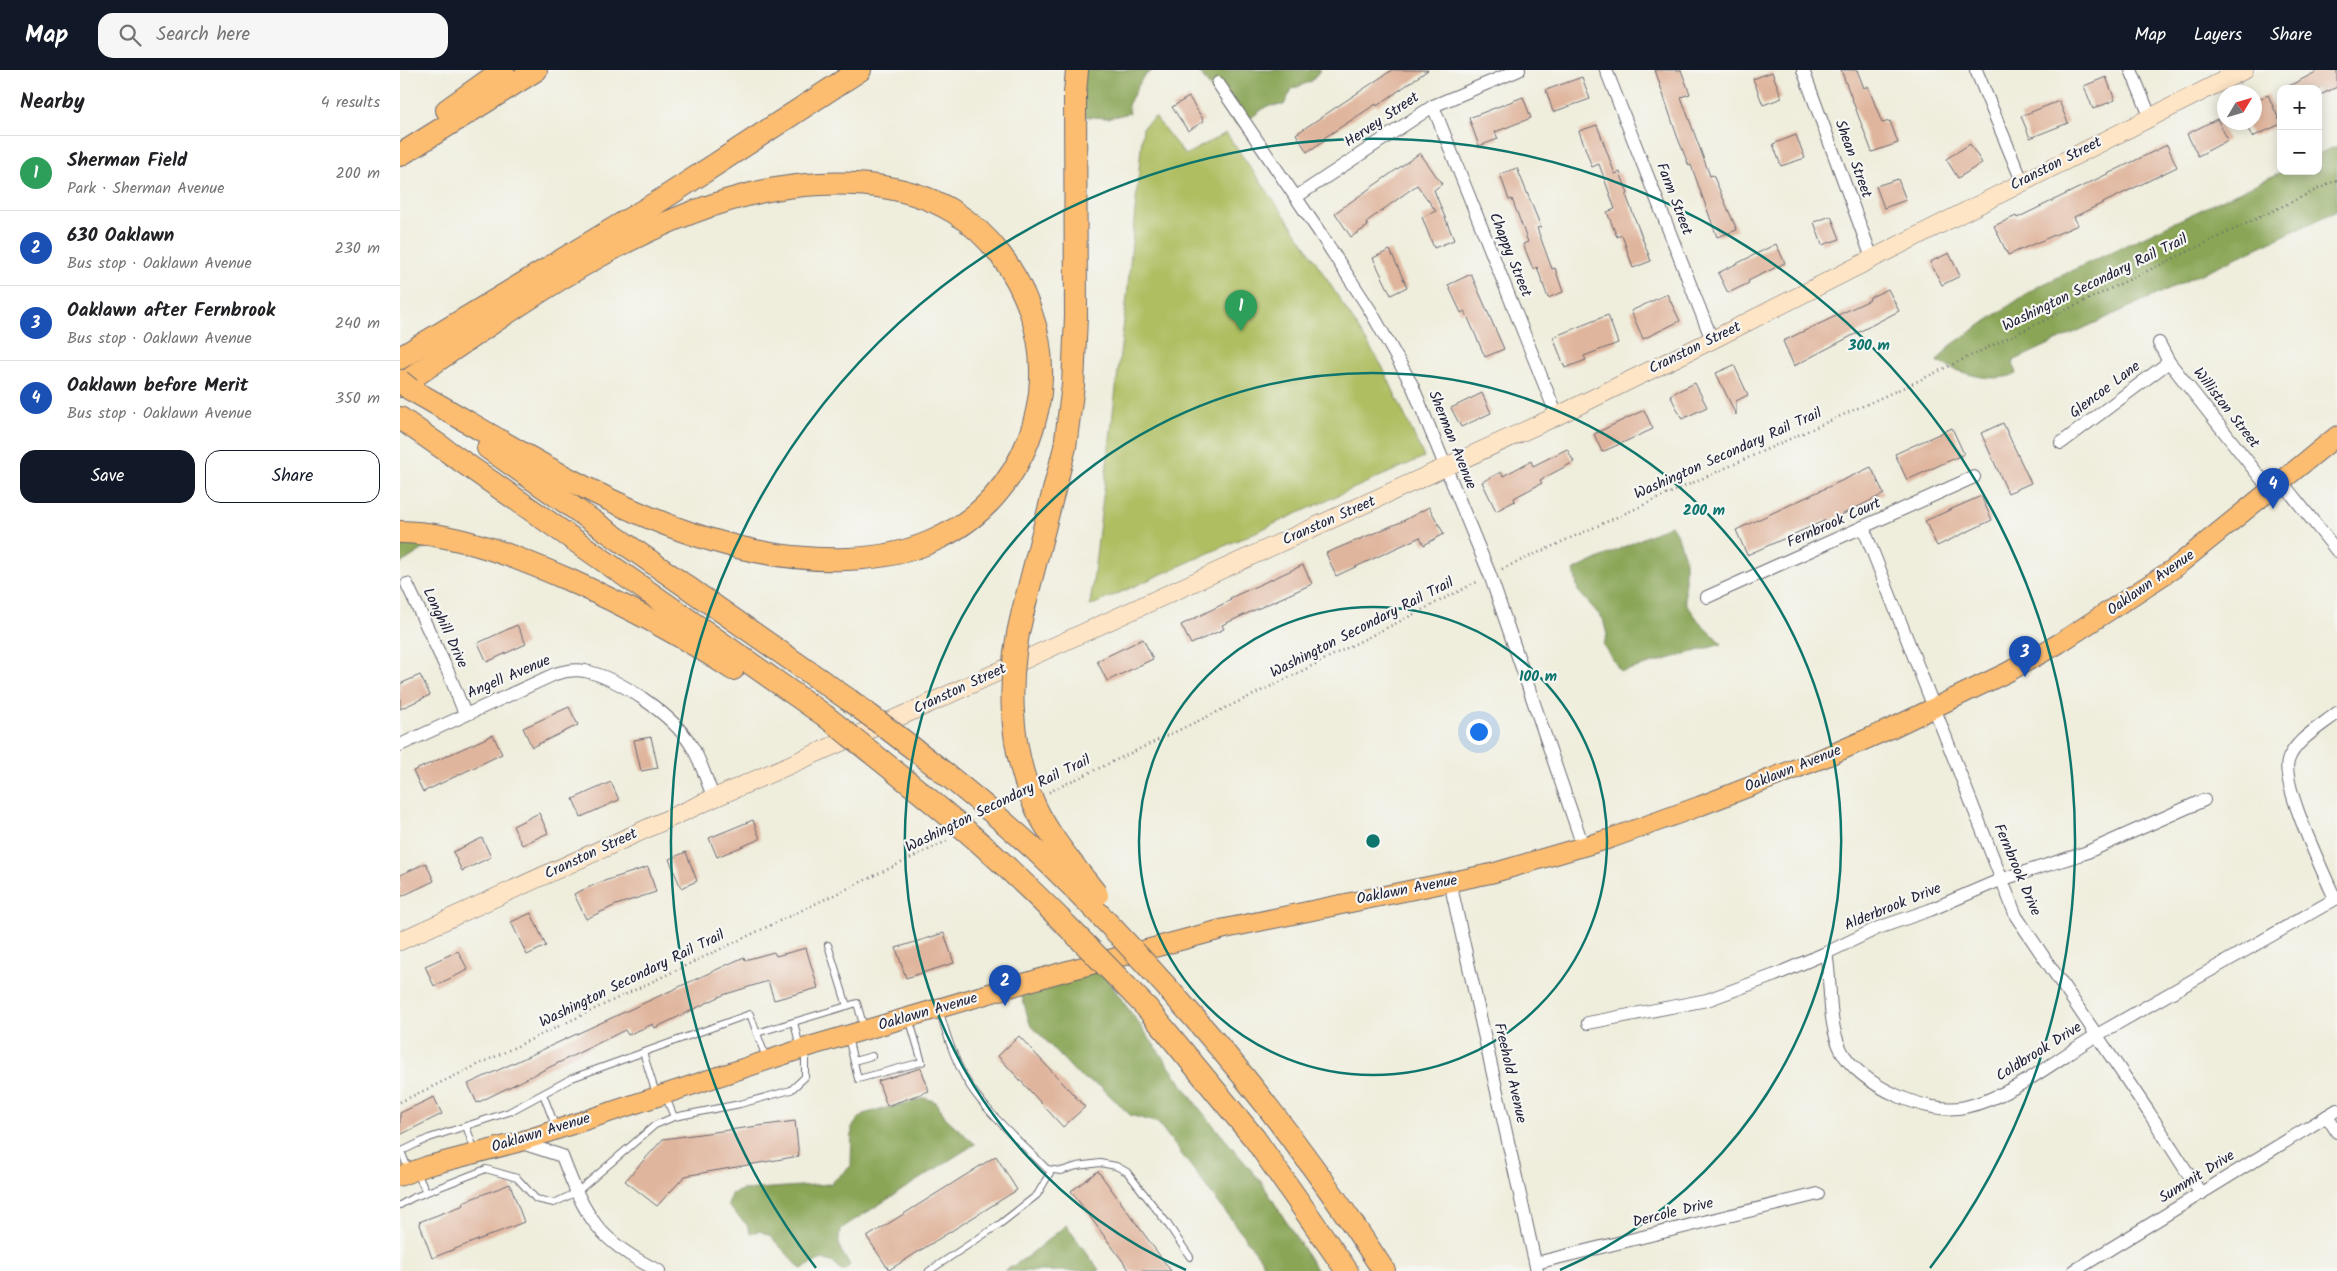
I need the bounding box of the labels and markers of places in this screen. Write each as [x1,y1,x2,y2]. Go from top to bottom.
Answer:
pin: 1 [1225,290,1257,331]
pin: 4 [2257,468,2289,509]
pin: 3 [2009,636,2041,677]
centre of rings [1364,832,1382,850]
pin: 2 [989,965,1021,1006]

